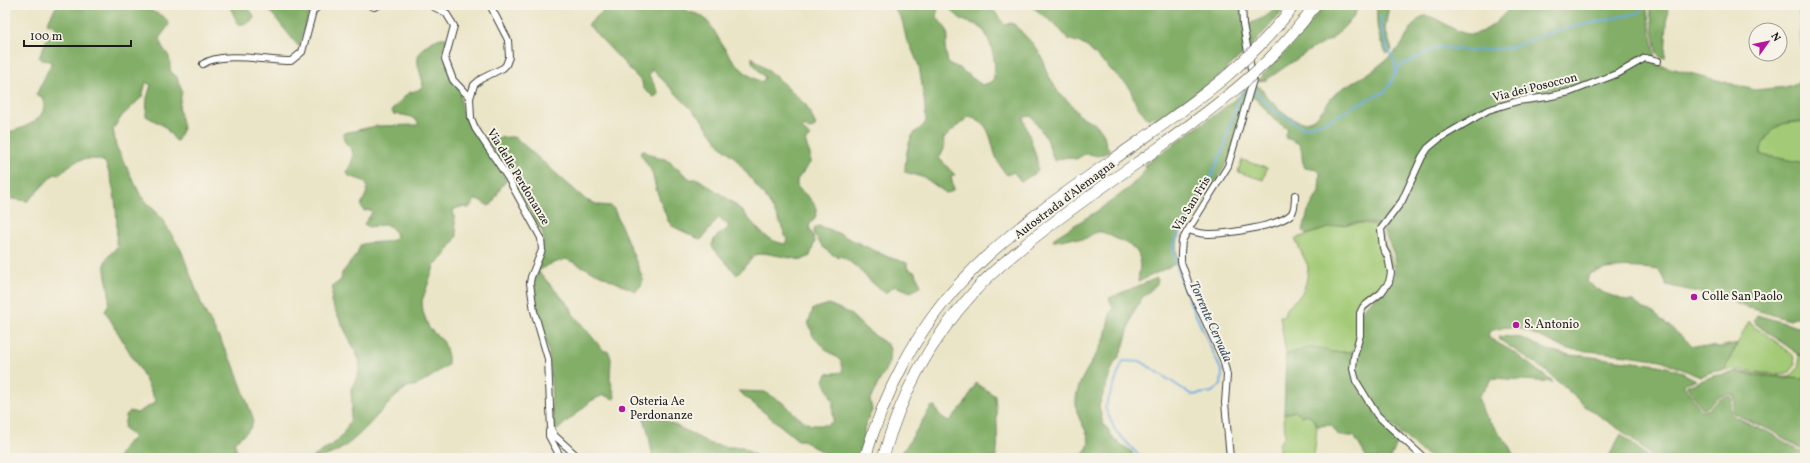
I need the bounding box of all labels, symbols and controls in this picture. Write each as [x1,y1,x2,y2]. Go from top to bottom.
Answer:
scale bar [24,22,131,48]
north arrow [1748,22,1788,62]
text: 100 m [30,29,63,45]
text: N [1767,30,1784,45]
street label: Via dei Posoccon [1491,70,1579,106]
street label: Via delle Perdonanze [483,126,553,229]
street label: Autostrada d'Alemagna [1011,157,1119,243]
street label: Via San Fris [1169,173,1215,235]
water label: Torrente Cervada [1184,279,1236,365]
place label: Colle San Paolo [1702,289,1783,305]
marker: Colle San Paolo [1689,292,1699,302]
place label: S. Antonio [1524,317,1579,333]
marker: S. Antonio [1511,320,1521,330]
place label: Osteria Ae Perdonanze [630,394,693,424]
marker: Osteria Ae Perdonanze [617,404,627,414]

